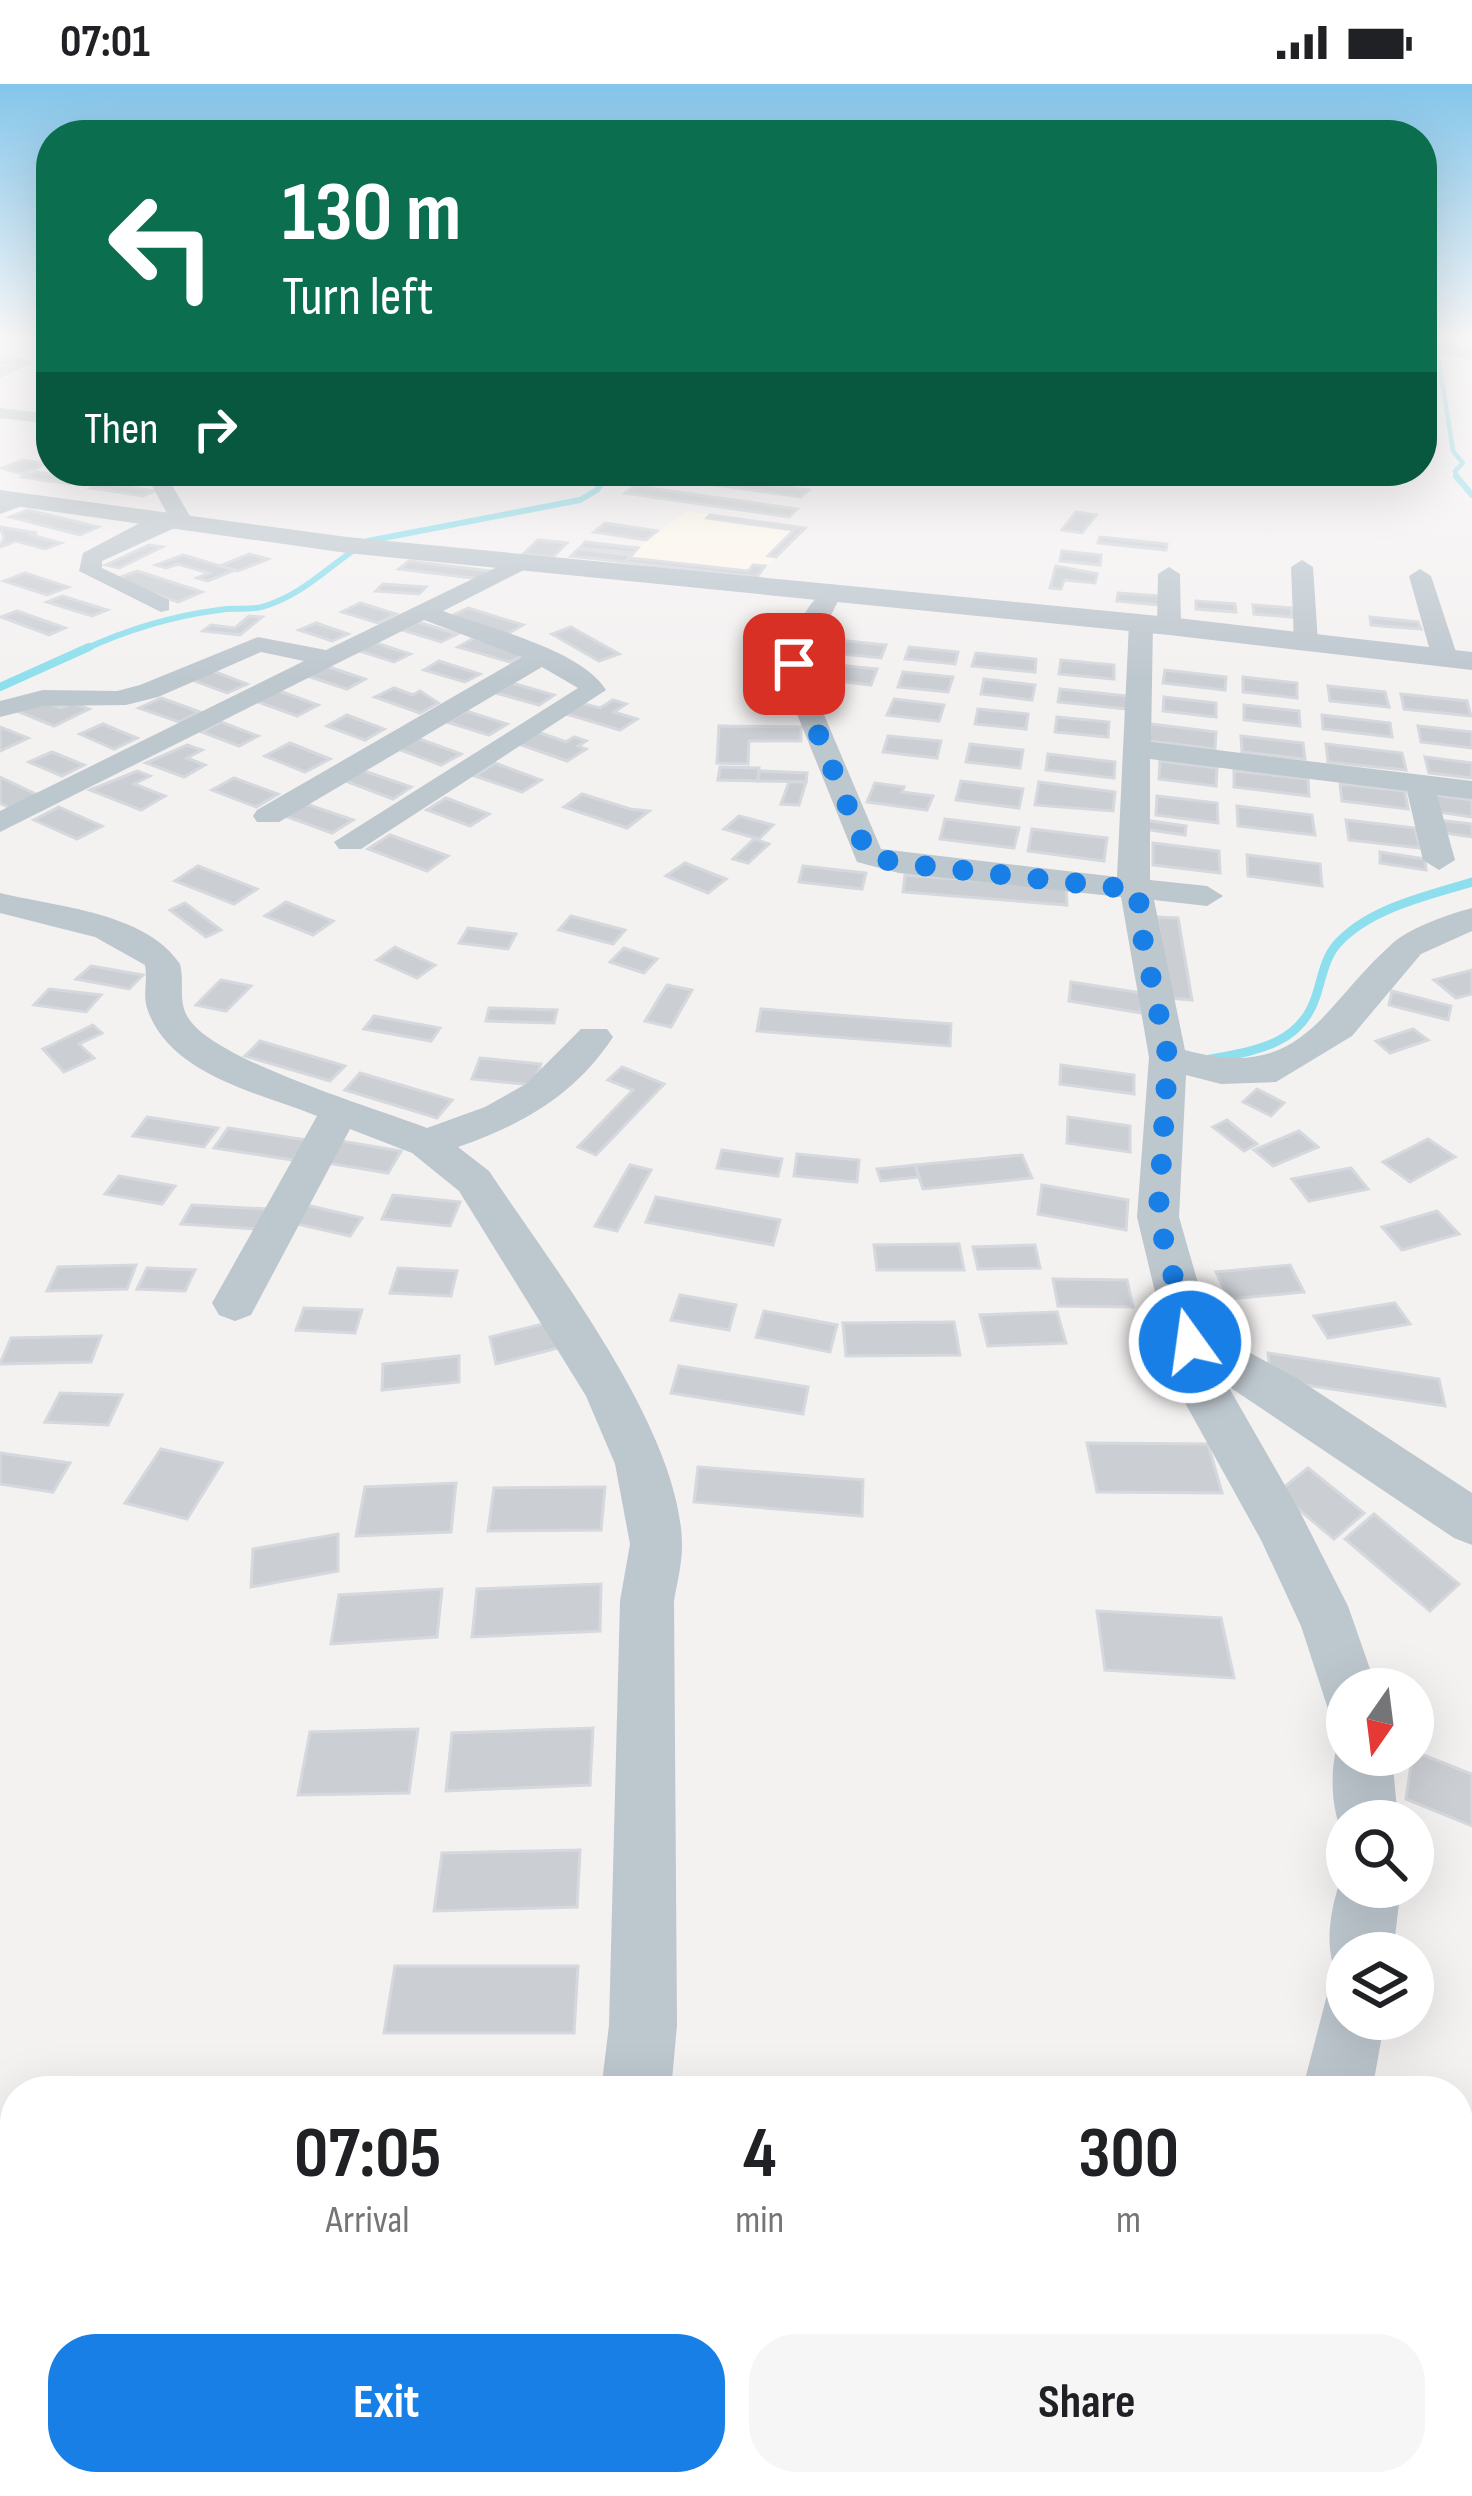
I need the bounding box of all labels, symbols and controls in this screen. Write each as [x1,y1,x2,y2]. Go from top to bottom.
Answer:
text: 07:01 [60,15,150,70]
text: 130 m [282,163,461,264]
icon: left [84,168,240,324]
text: Turn left [282,265,434,330]
icon: right [182,396,248,462]
text: Then [84,402,158,457]
pin [743,613,845,715]
icon: arrive [761,631,827,697]
position arrow [1127,1279,1253,1405]
north arrow [1326,1668,1434,1776]
map controls [1326,1668,1434,2040]
button: search [1326,1800,1434,1908]
button: layers [1326,1932,1434,2040]
text: 07:05 [294,2111,441,2198]
text: 4 [743,2111,776,2198]
text: 300 [1078,2111,1179,2198]
text: Arrival [326,2197,410,2244]
text: min [735,2197,784,2244]
text: m [1116,2197,1141,2244]
button: Exit [48,2334,725,2472]
button: Share [749,2334,1425,2472]

